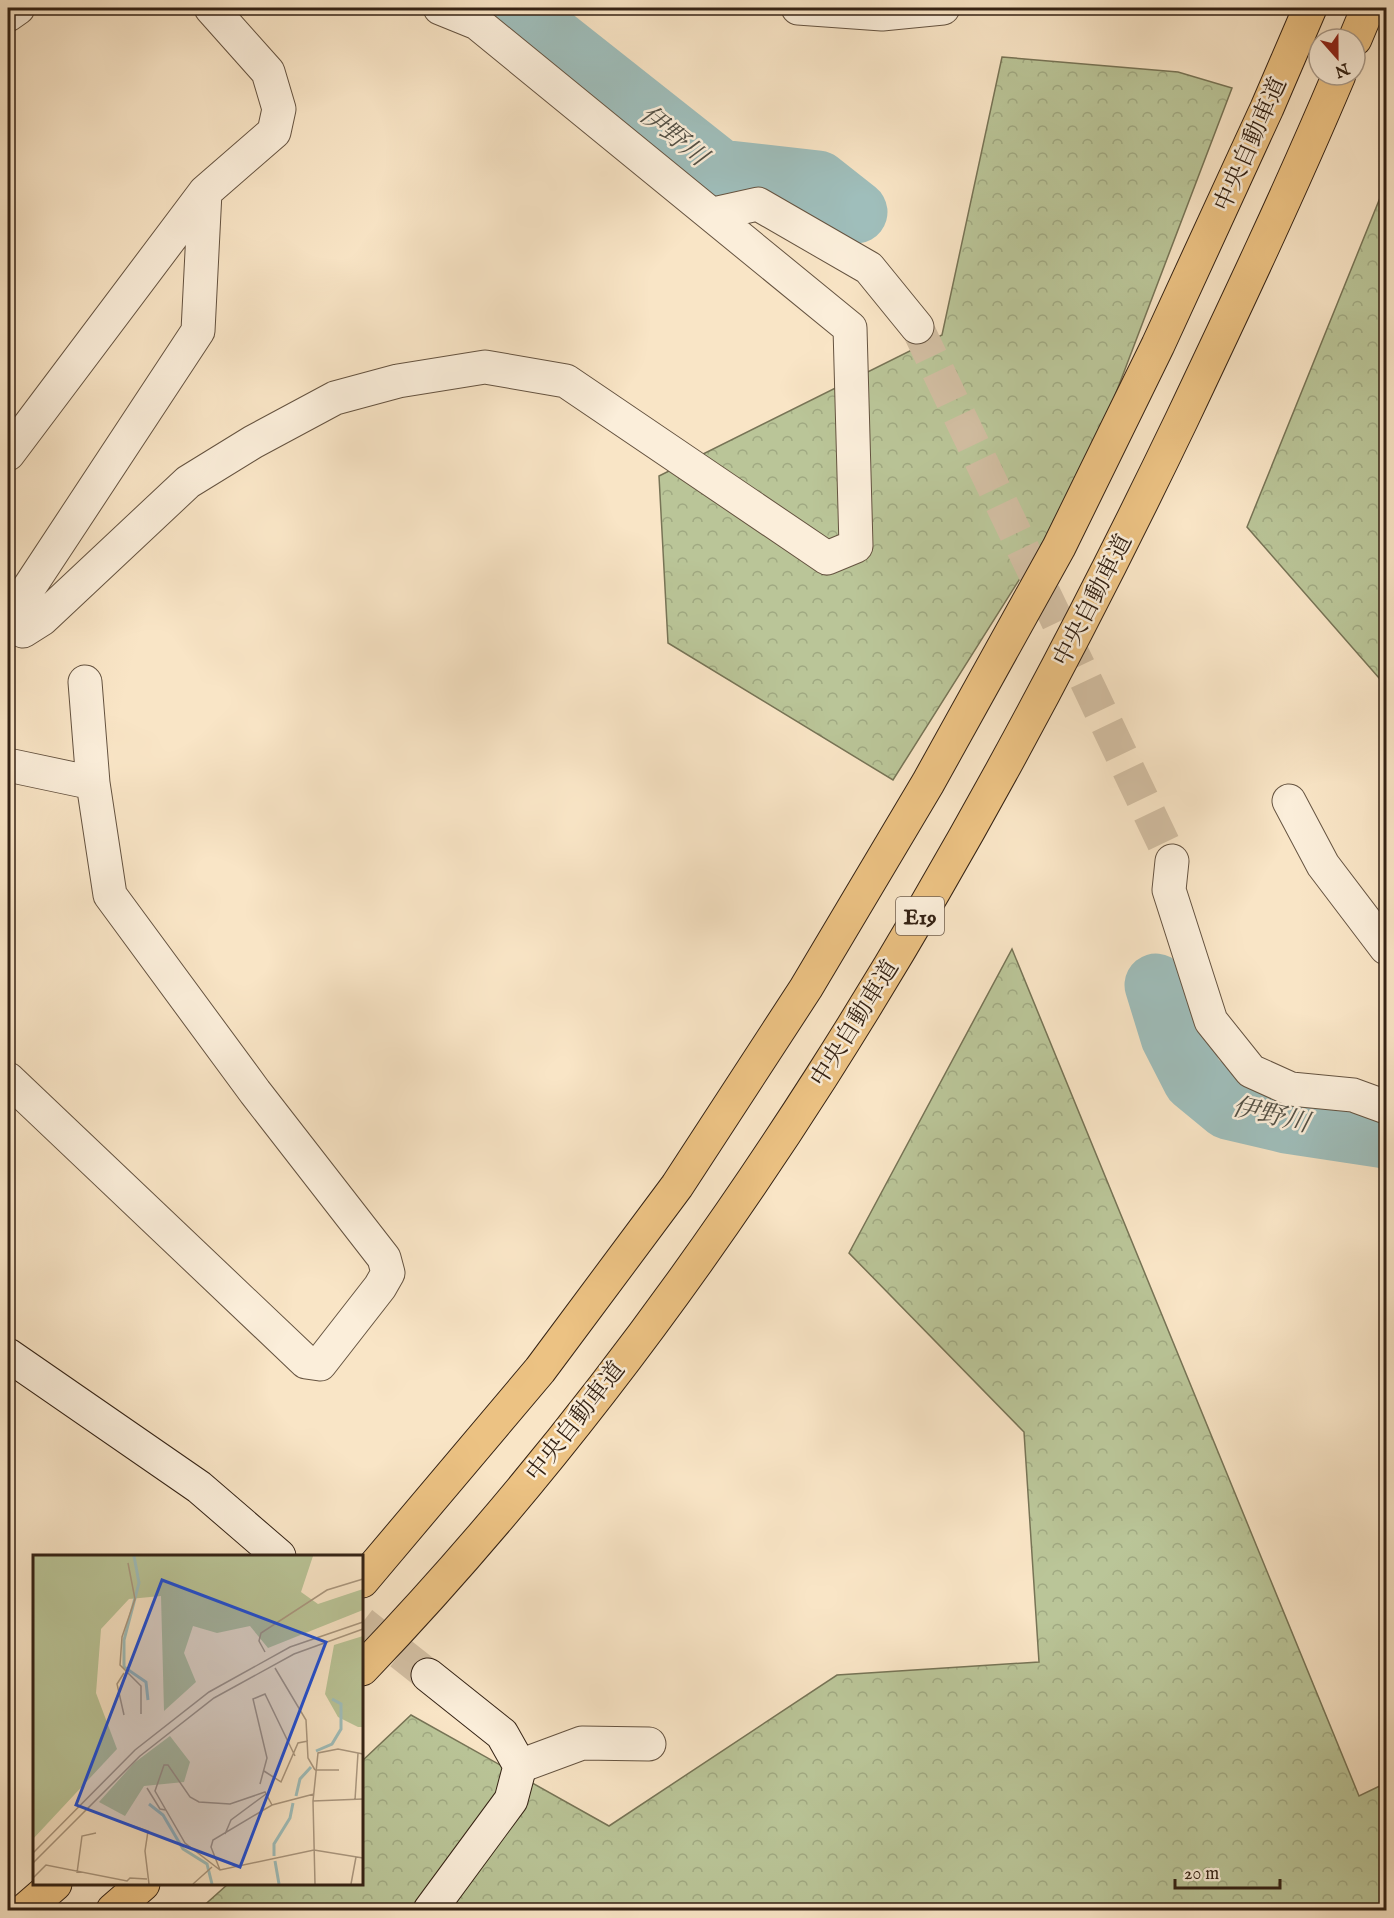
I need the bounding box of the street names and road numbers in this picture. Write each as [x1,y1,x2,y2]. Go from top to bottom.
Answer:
street label: 中央自動車道 [1208,73,1295,217]
street label: 中央自動車道 [1047,529,1140,672]
road number: E19 [896,897,944,935]
street label: 中央自動車道 [804,955,907,1093]
street label: 中央自動車道 [520,1356,633,1488]

